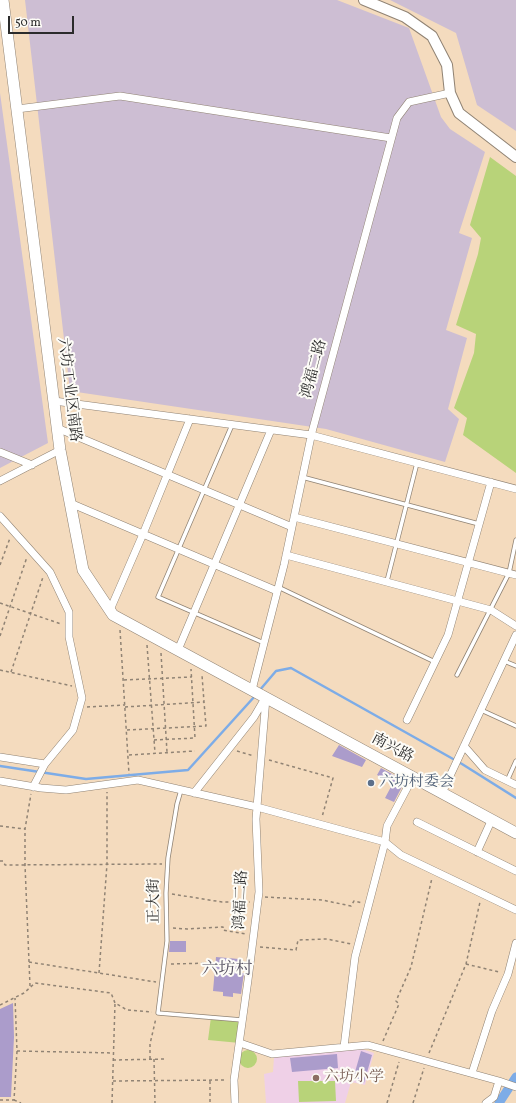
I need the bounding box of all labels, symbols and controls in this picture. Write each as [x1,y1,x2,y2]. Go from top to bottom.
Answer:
scale bar [10,8,76,34]
text: 50 m [15,15,41,31]
street label: 六坊工业区南路 [53,337,83,443]
street label: 鸿福二路 [299,338,331,400]
street label: 南兴路 [368,730,416,768]
place label: 六坊村委会 [379,774,454,792]
marker: 六坊村委会 [366,778,376,788]
street label: 鸿福二路 [231,870,253,930]
street label: 正大街 [146,879,164,923]
district label: 六坊村 [202,961,252,981]
place label: 六坊小学 [324,1069,384,1087]
marker: 六坊小学 [311,1073,321,1083]

